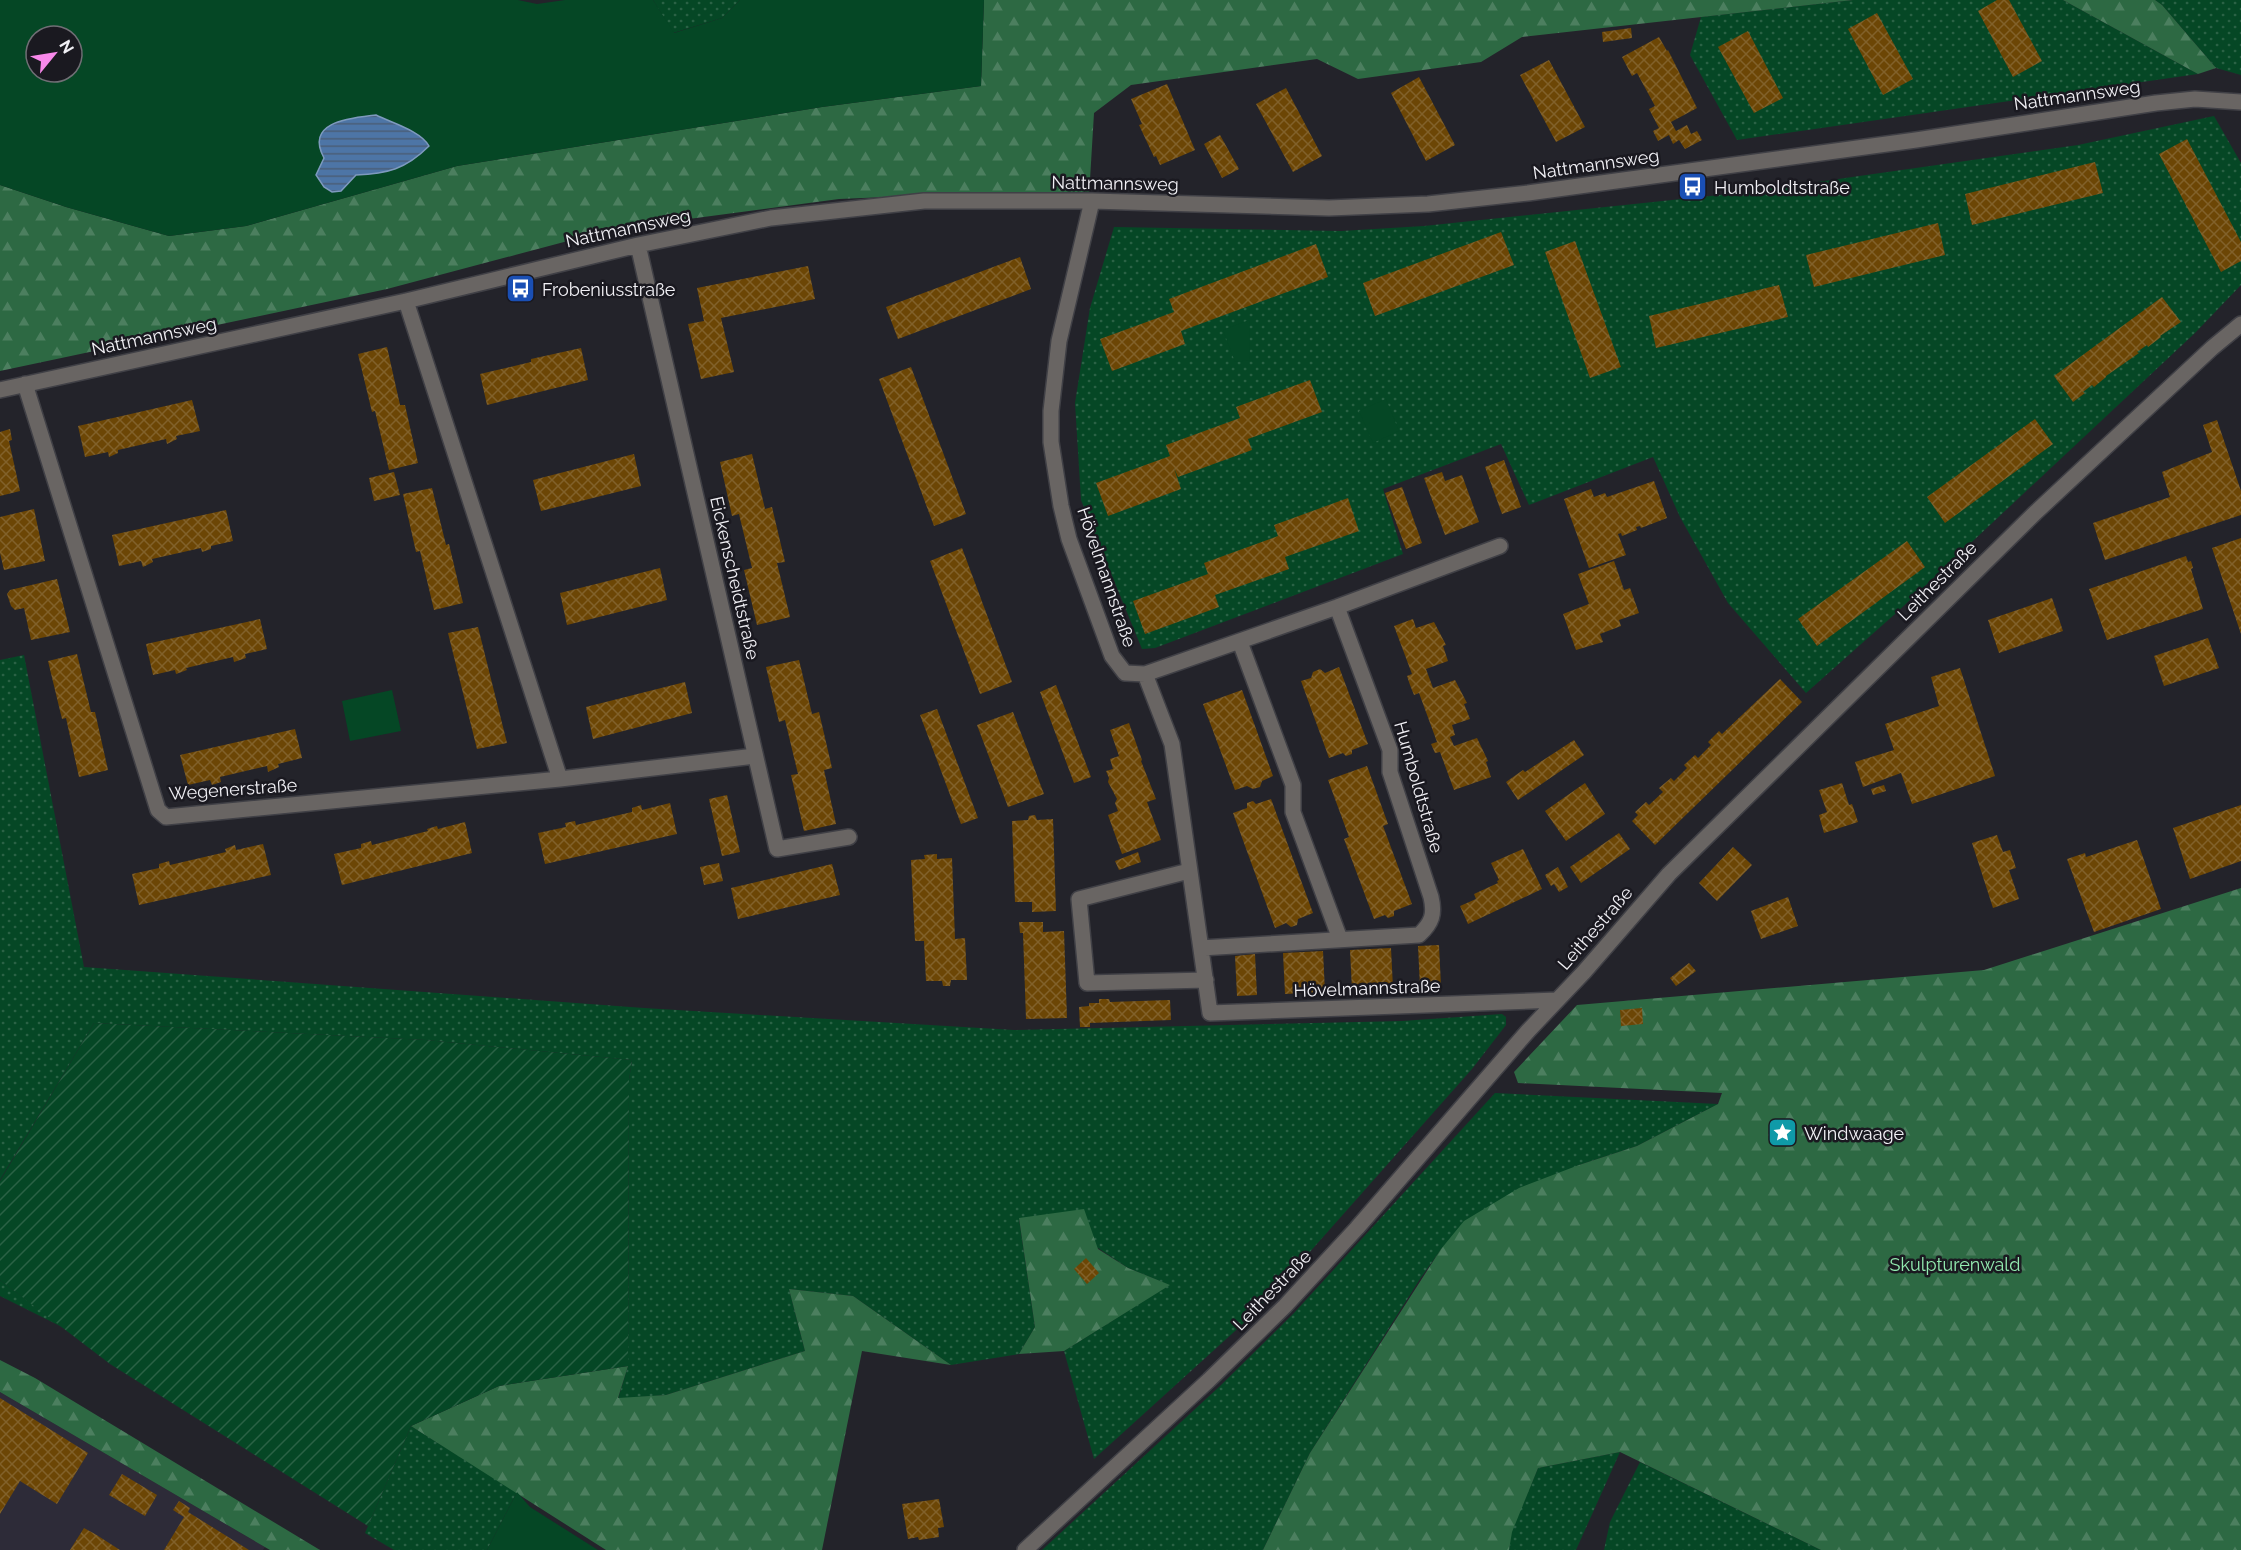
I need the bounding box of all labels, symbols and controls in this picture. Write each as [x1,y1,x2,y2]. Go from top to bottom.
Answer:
north arrow [24,24,84,84]
text: N [55,37,78,57]
street label: Nattmannsweg [2012,76,2142,114]
street label: Nattmannsweg [1531,145,1661,183]
street label: Nattmannsweg [1051,171,1179,195]
bus stop icon: Humboldtstraße [1677,171,1709,203]
place label: Humboldtstraße [1714,177,1850,198]
street label: Nattmannsweg [563,204,693,252]
bus stop icon: Frobeniusstraße [505,273,537,305]
place label: Frobeniusstraße [542,279,676,300]
street label: Nattmannsweg [89,312,219,360]
street label: Eickenscheidtstraße [706,494,764,662]
street label: Hövelmannstraße [1073,504,1141,650]
street label: Leithestraße [1893,537,1981,625]
street label: Humboldtstraße [1390,719,1448,856]
street label: Wegenerstraße [168,774,298,804]
street label: Leithestraße [1553,882,1637,974]
street label: Hövelmannstraße [1293,975,1441,1001]
place icon: Windwaage [1767,1117,1799,1149]
place label: Windwaage [1804,1123,1905,1144]
street label: Leithestraße [1229,1245,1316,1334]
park label: Skulpturenwald [1890,1254,2020,1275]

